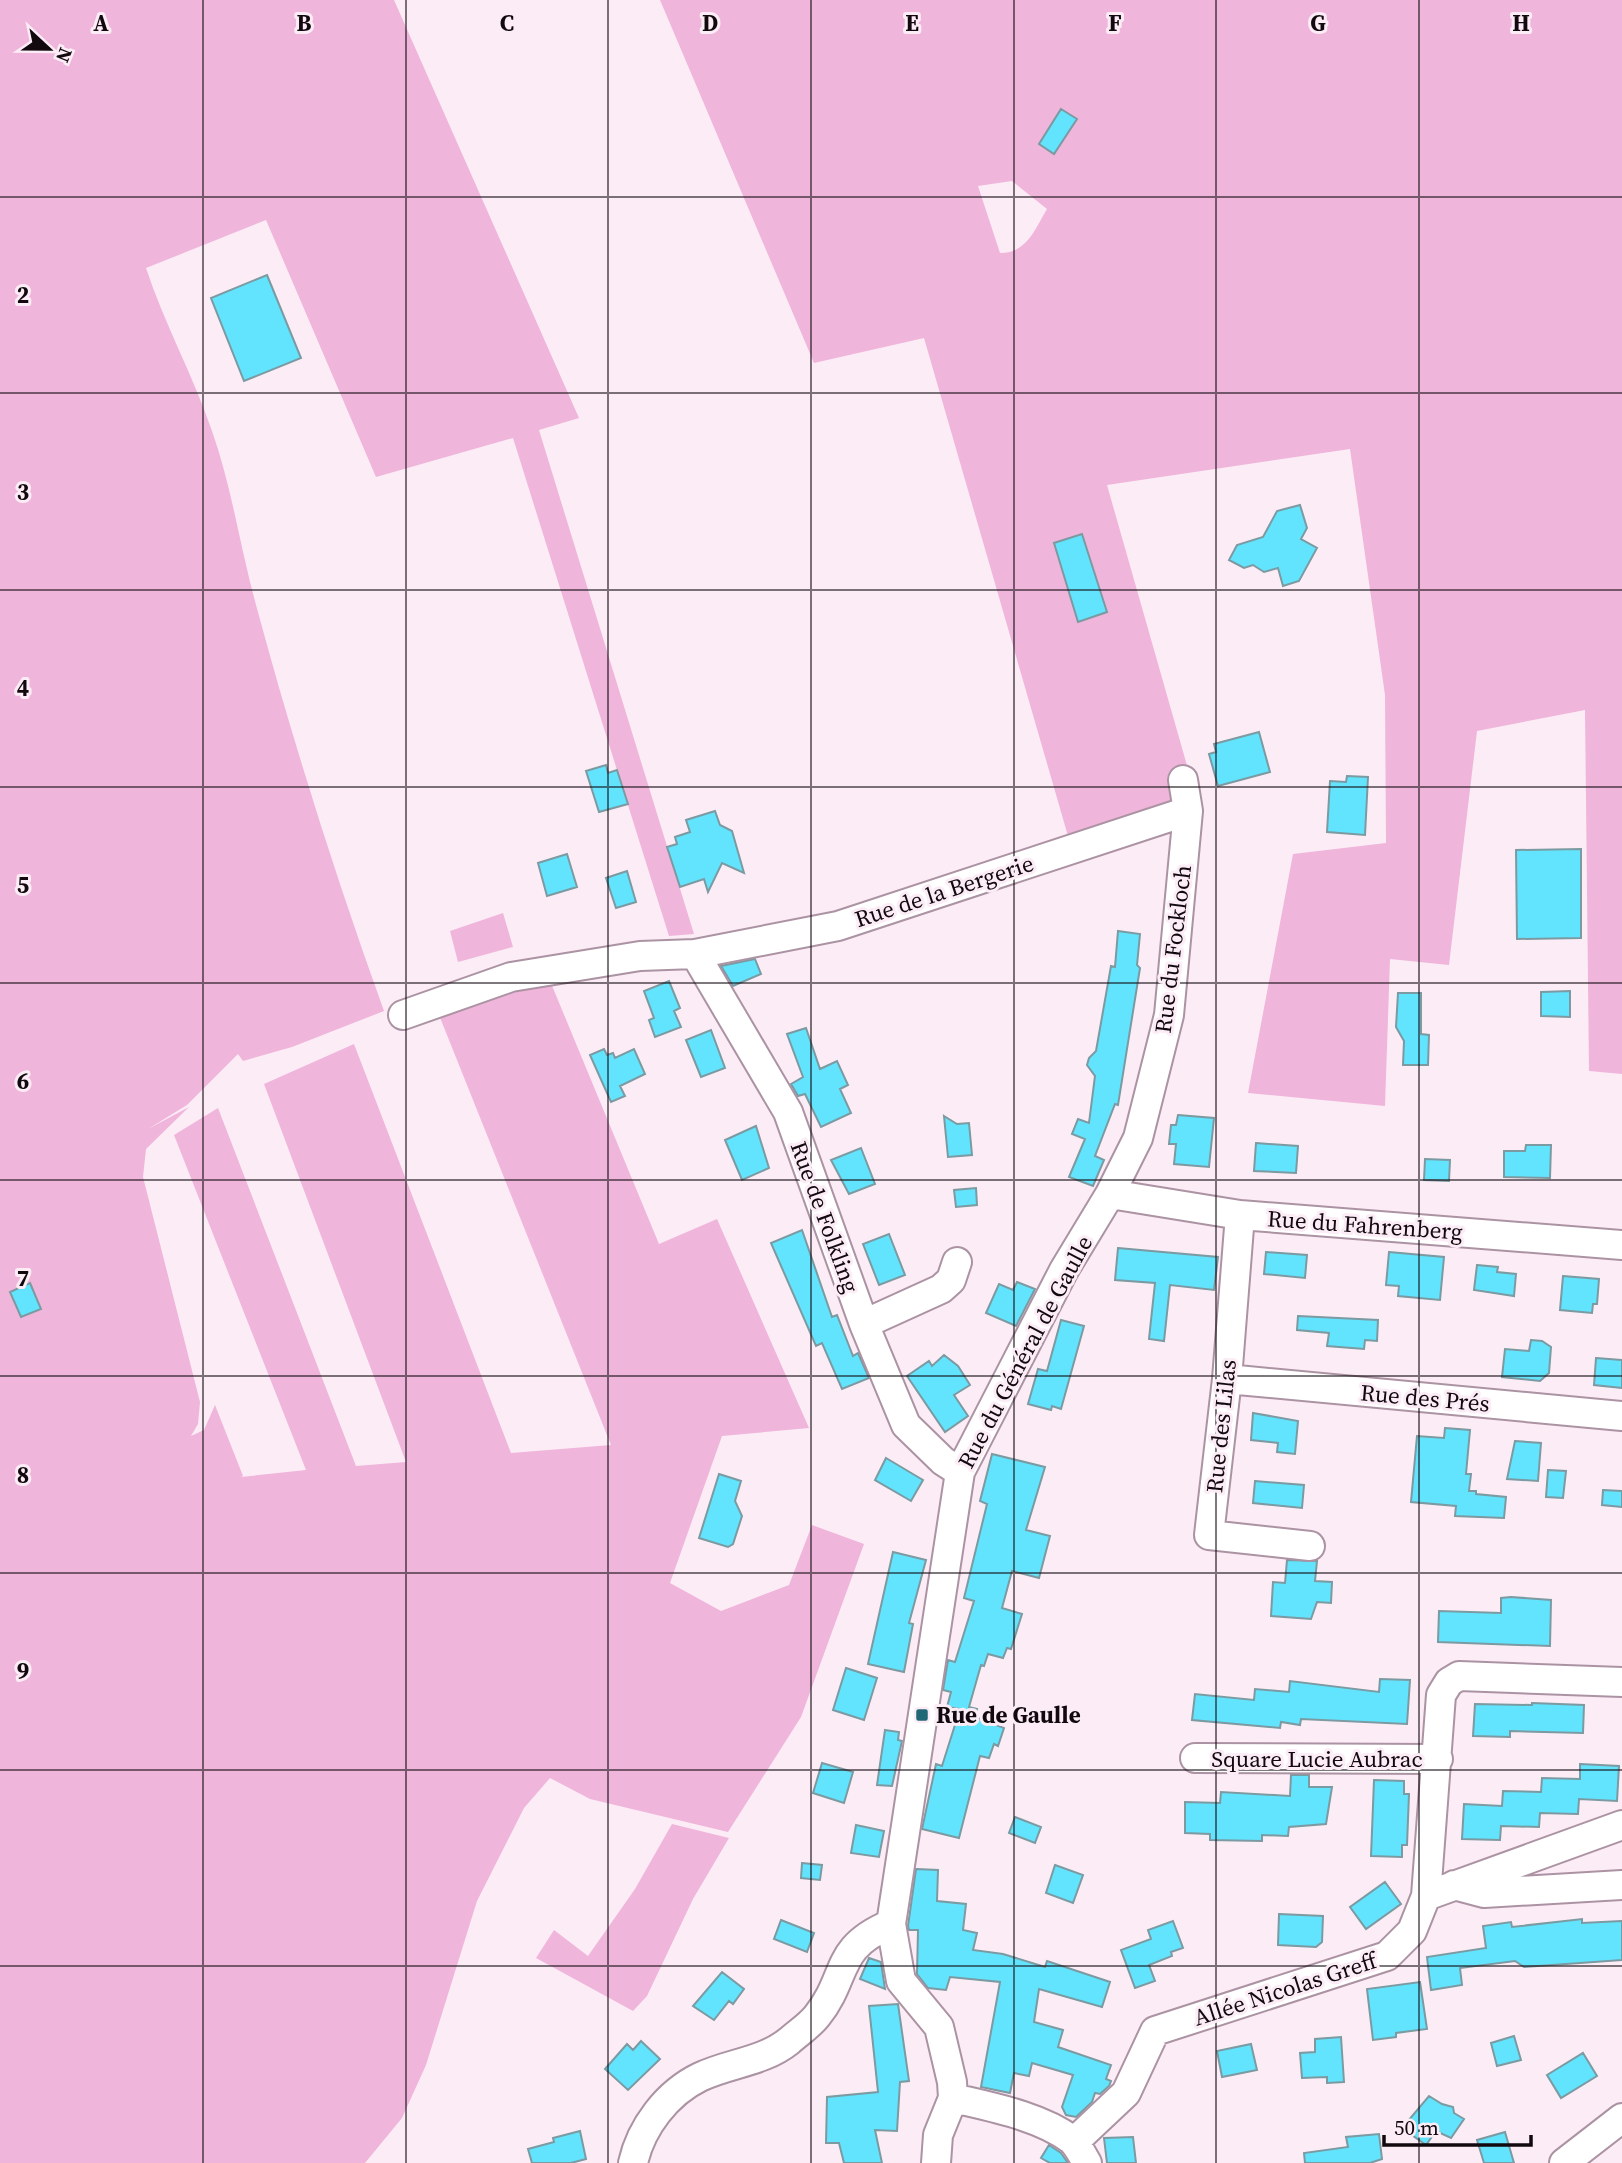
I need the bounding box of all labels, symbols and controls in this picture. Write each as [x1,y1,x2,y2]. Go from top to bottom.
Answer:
text: A [93,7,109,39]
text: B [297,7,312,39]
text: C [500,7,514,39]
text: D [702,7,718,39]
text: E [905,7,919,39]
text: F [1108,7,1122,39]
text: G [1310,7,1326,39]
text: H [1512,7,1530,39]
north arrow [14,14,84,84]
text: N [50,44,79,67]
text: 2 [17,279,29,311]
text: 3 [17,476,29,508]
text: 4 [17,672,29,704]
street label: Rue de la Bergerie [850,847,1038,935]
street label: Rue du Fockloch [1147,863,1199,1035]
text: 5 [17,869,29,901]
text: 6 [17,1065,29,1097]
street label: Rue de Folkling [783,1137,867,1297]
street label: Rue du Fahrenberg [1266,1202,1464,1248]
street label: Rue du Général de Gaulle [950,1230,1100,1474]
text: 7 [17,1262,29,1294]
street label: Rue des Lilas [1198,1358,1244,1494]
street label: Rue des Prés [1359,1376,1491,1420]
text: 8 [17,1459,29,1491]
text: 9 [17,1655,29,1687]
place label: Rue de Gaulle [936,1699,1081,1731]
marker: Rue de Gaulle [914,1707,930,1723]
street label: Square Lucie Aubrac [1211,1743,1423,1775]
street label: Allée Nicolas Greff [1189,1944,1382,2034]
scale bar [1384,2104,1531,2148]
text: 50 m [1394,2113,1439,2142]

